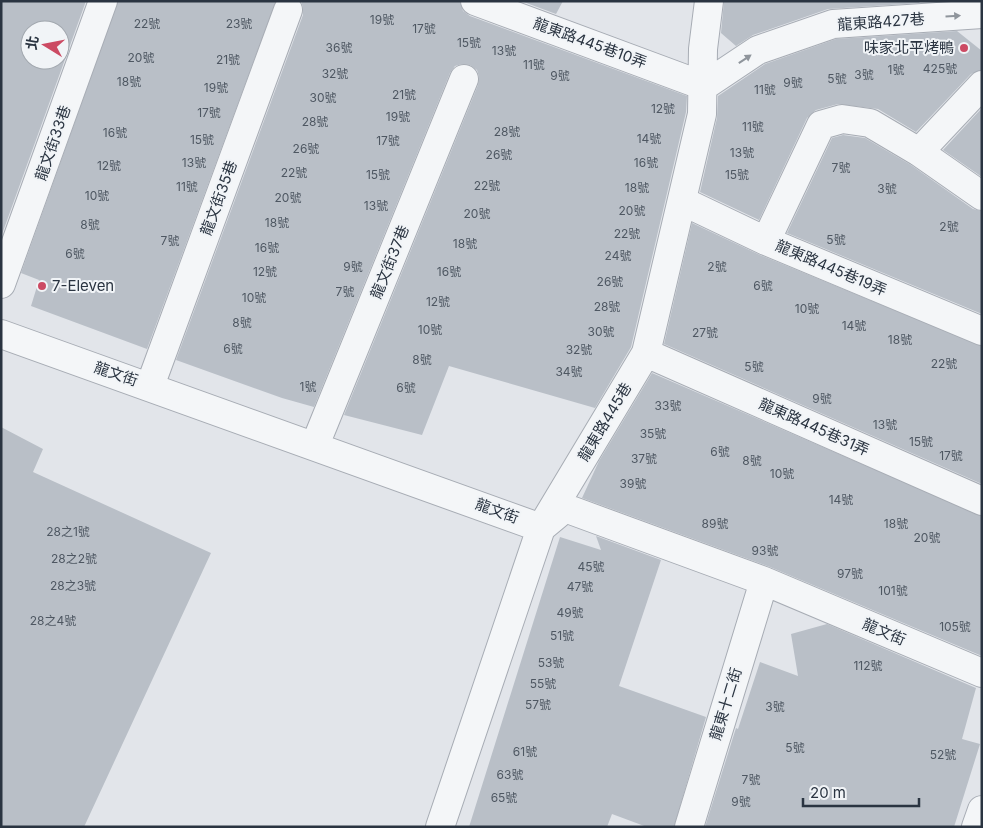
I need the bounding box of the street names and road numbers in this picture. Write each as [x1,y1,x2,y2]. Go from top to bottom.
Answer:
street label: 龍東路427巷 [837,9,925,34]
street label: 龍東路445巷10弄 [531,13,649,72]
street label: 龍文街33巷 [31,103,74,183]
street label: 龍文街35巷 [196,158,241,238]
street label: 龍文街37巷 [366,222,413,301]
street label: 龍東路445巷19弄 [773,236,890,300]
street label: 龍文街 [92,357,141,390]
street label: 龍東路445巷 [574,379,636,465]
street label: 龍東路445巷31弄 [756,394,872,459]
street label: 龍文街 [473,494,522,527]
street label: 龍文街 [860,614,909,649]
street label: 龍東十二街 [705,665,746,743]

